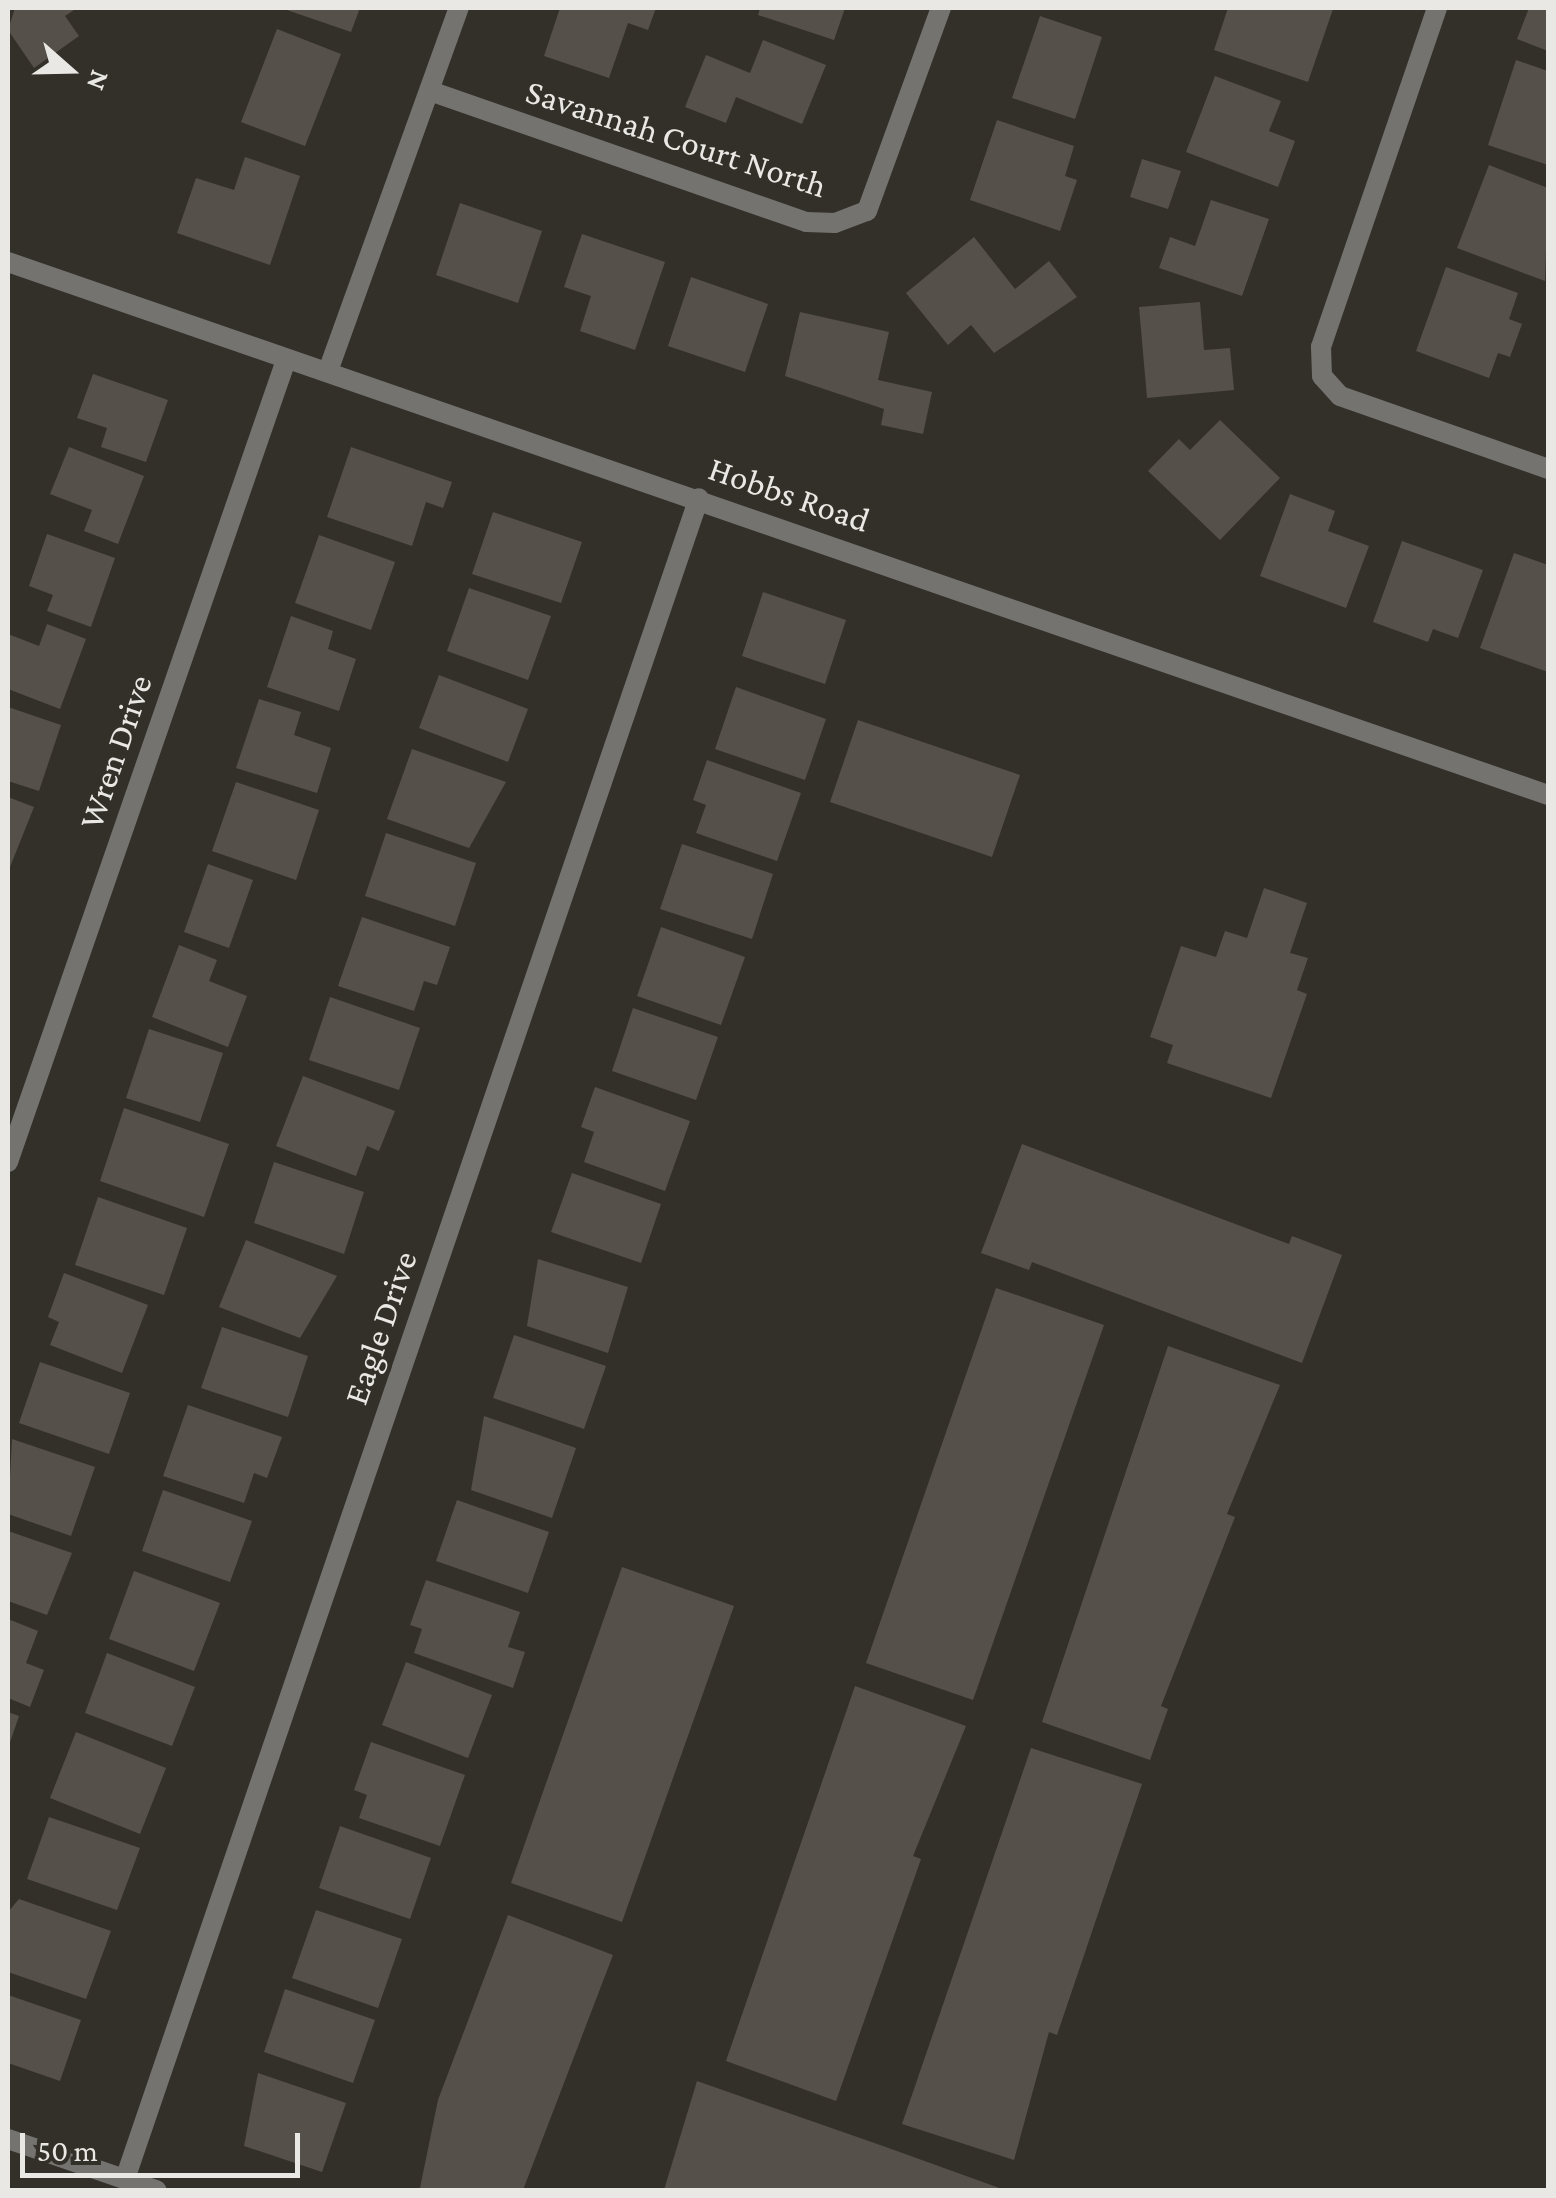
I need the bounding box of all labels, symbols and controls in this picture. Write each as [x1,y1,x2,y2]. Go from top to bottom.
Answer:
north arrow [20,20,120,120]
text: N [81,66,116,95]
street label: Savannah Court North [520,71,832,207]
street label: Hobbs Road [703,448,875,542]
street label: Wren Drive [70,669,162,835]
street label: Eagle Drive [335,1246,427,1410]
scale bar [25,2113,305,2175]
text: 50 m [37,2134,98,2167]

